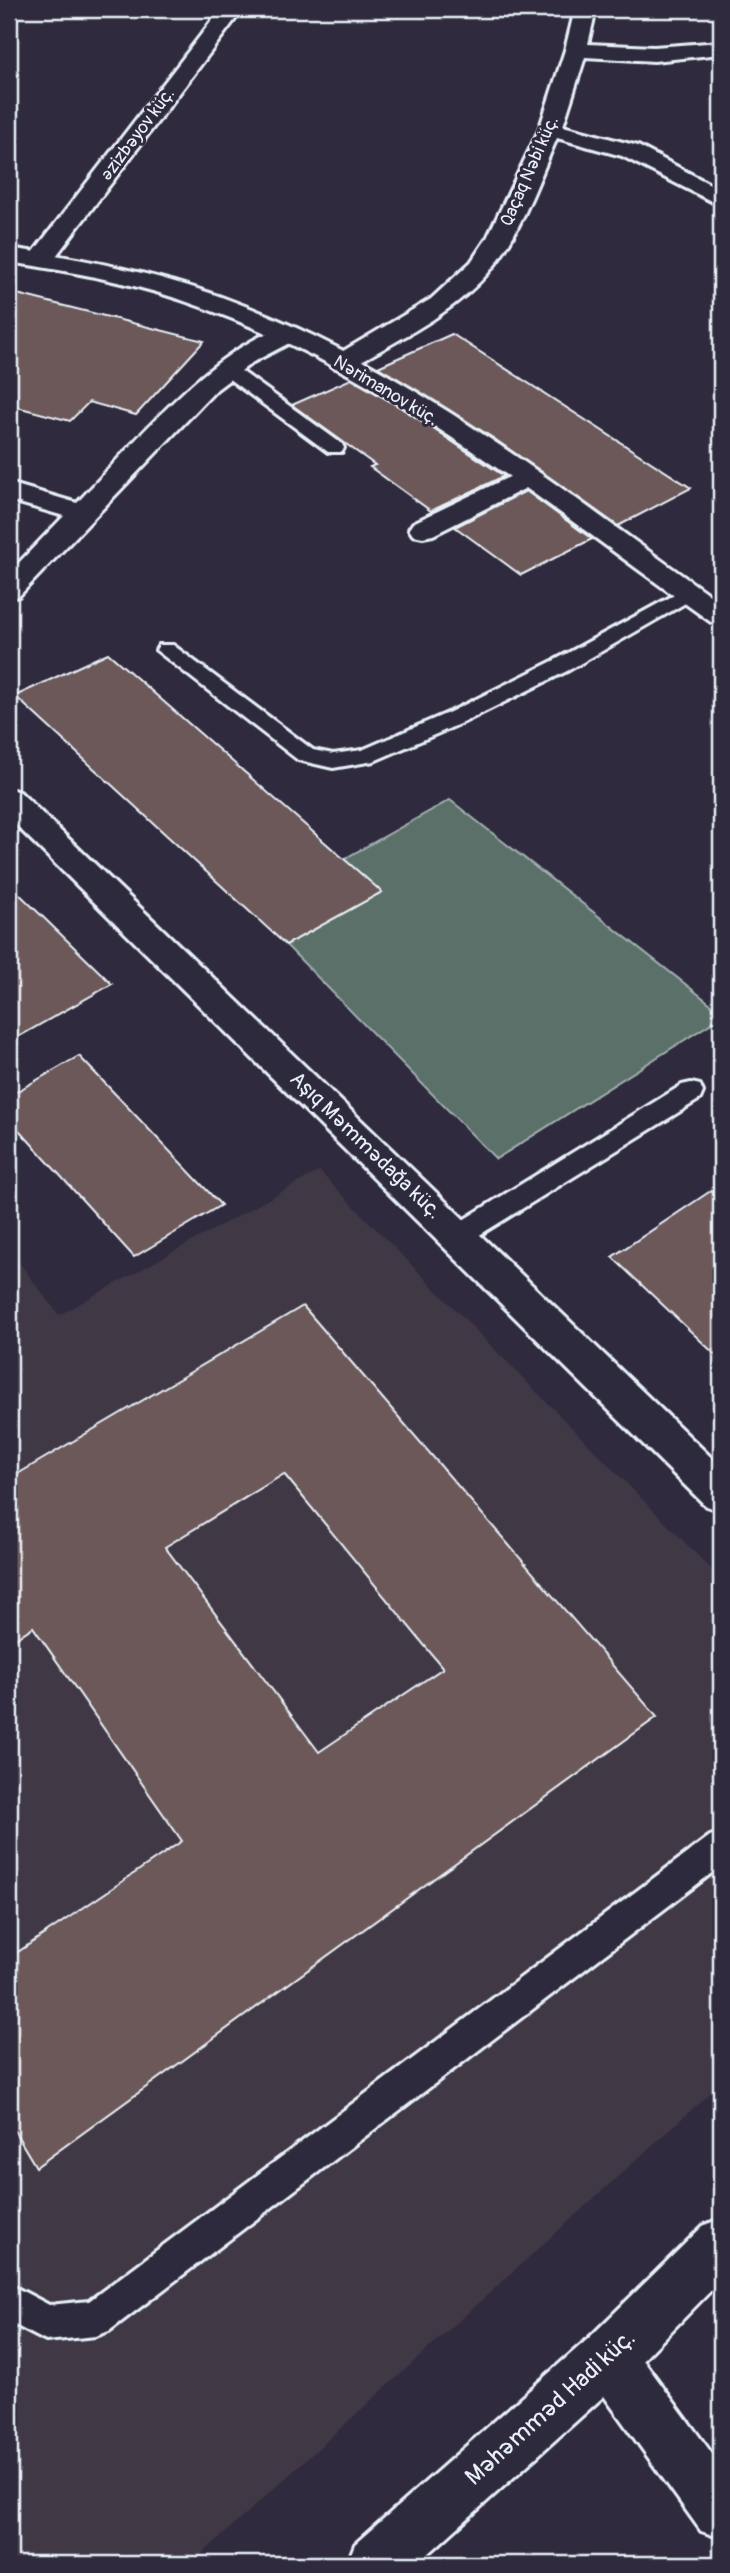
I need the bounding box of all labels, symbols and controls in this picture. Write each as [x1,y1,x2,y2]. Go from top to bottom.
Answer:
street label: Əzizbəyov küç. [95,83,180,185]
street label: Qaçaq Nəbi küç. [495,112,564,230]
street label: Nərimanov küç. [329,350,442,431]
street label: Aşıq Məmmədağa küç. [284,1066,447,1225]
street label: Məhəmməd Hadi küç. [459,2323,641,2491]

